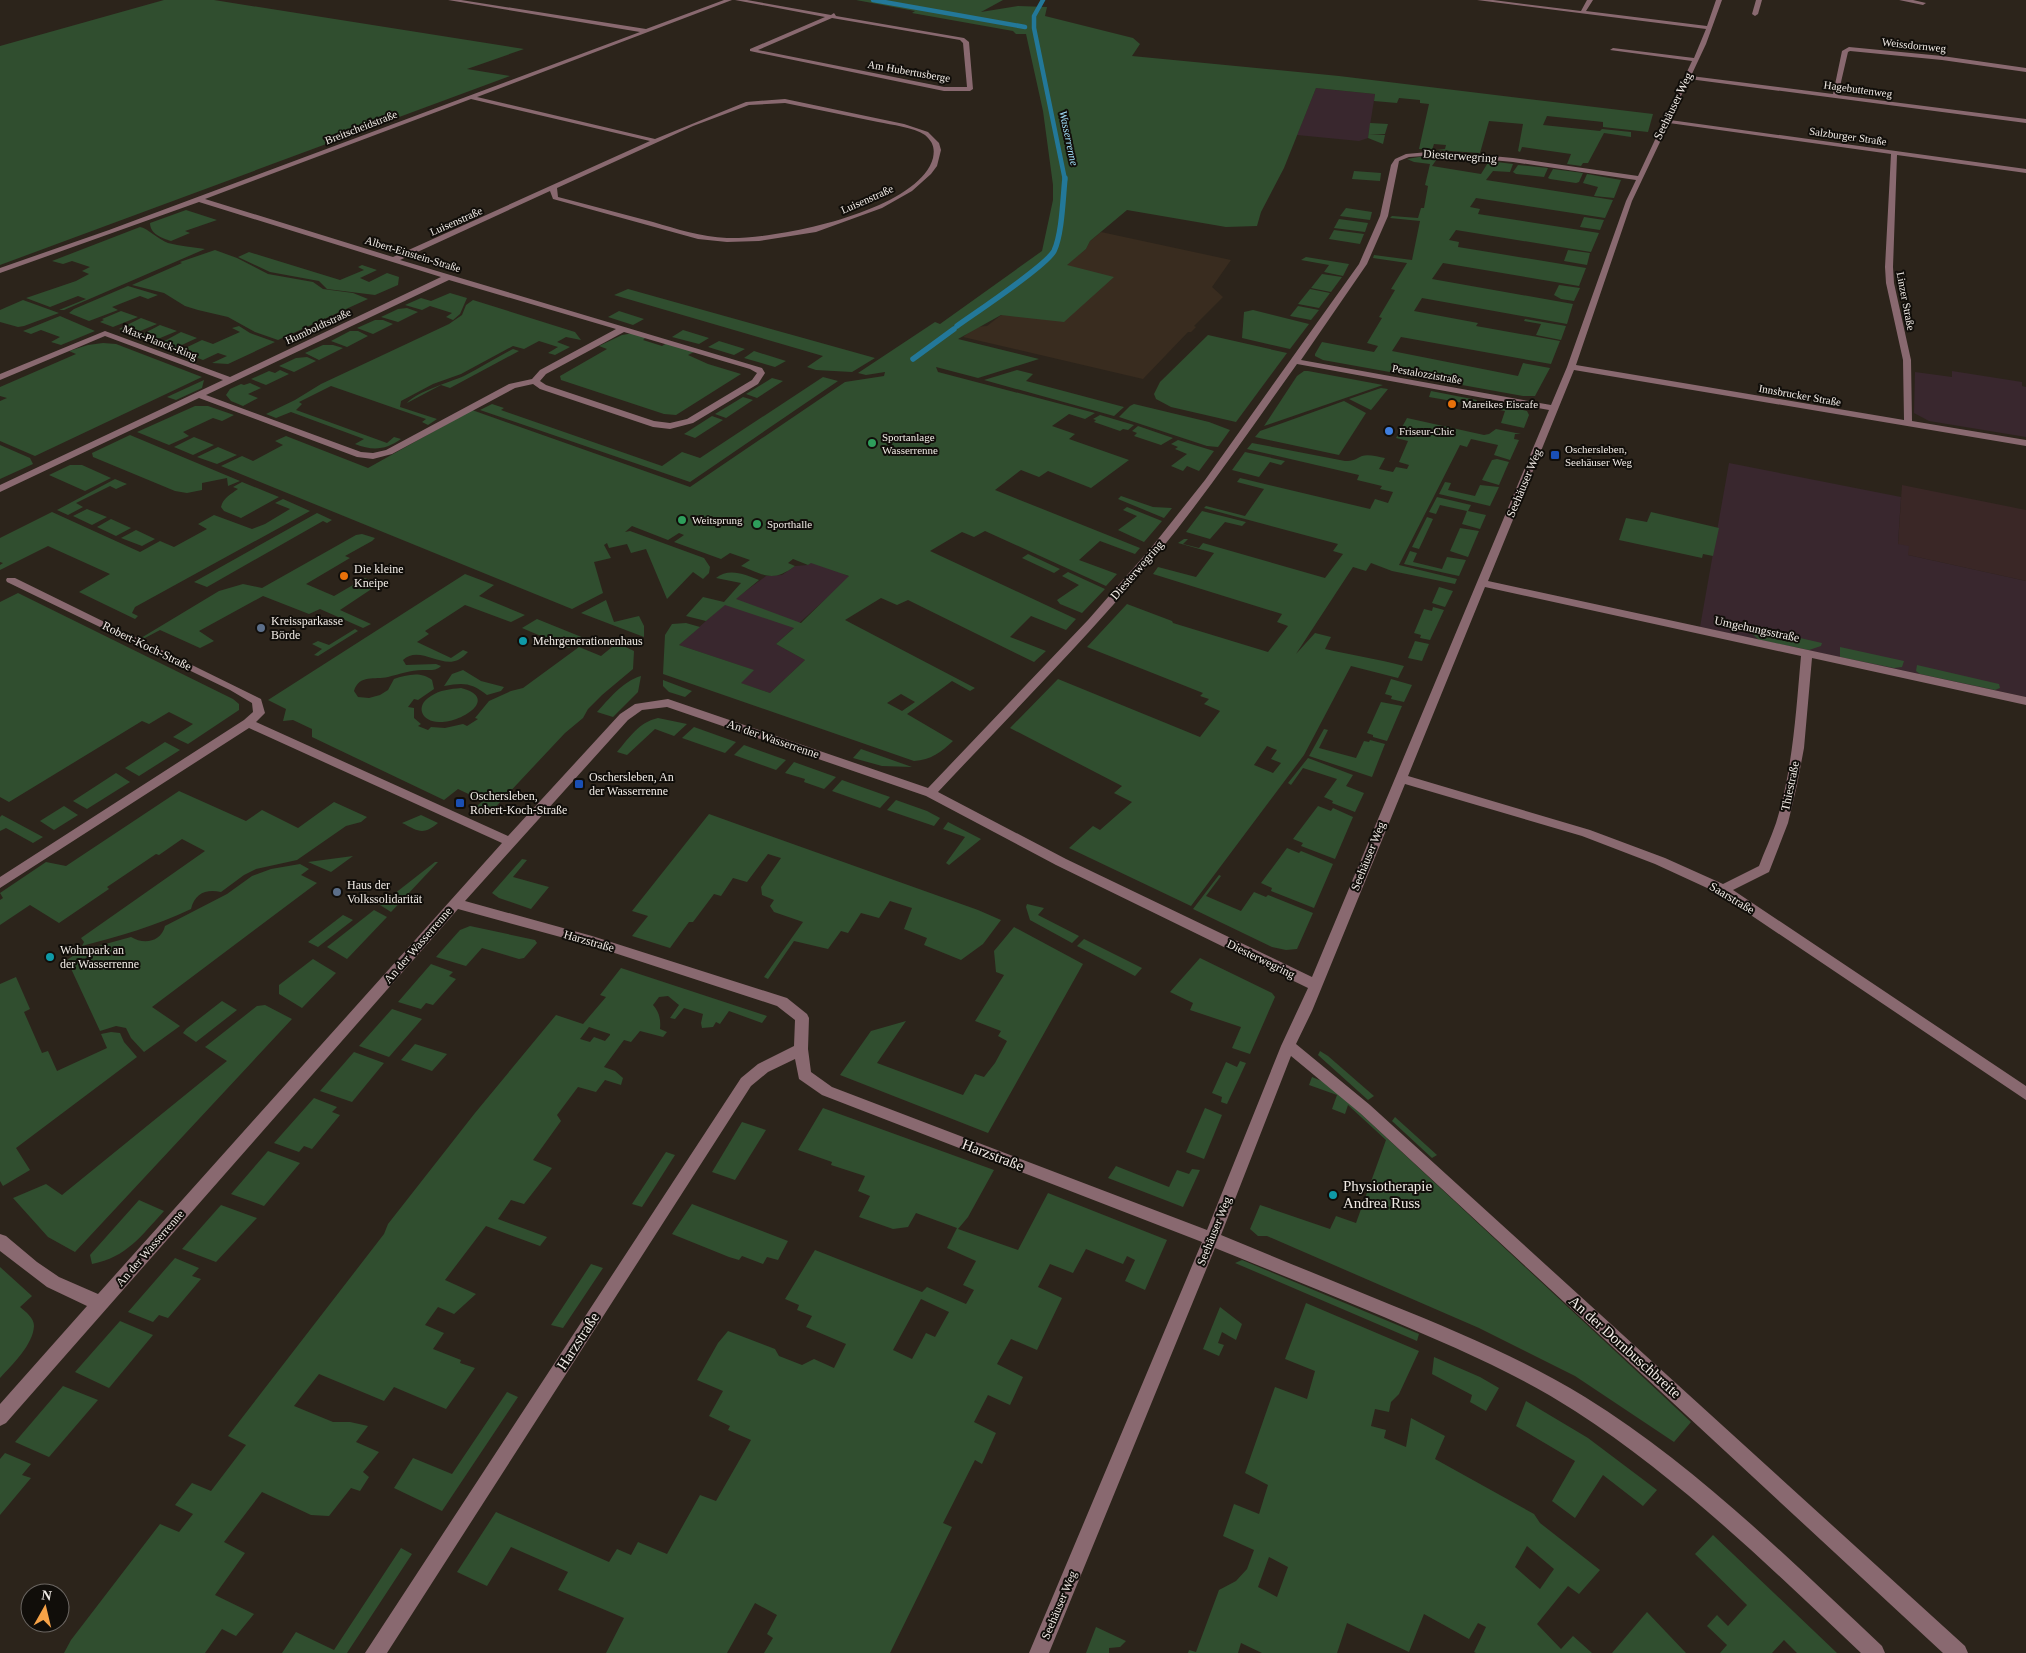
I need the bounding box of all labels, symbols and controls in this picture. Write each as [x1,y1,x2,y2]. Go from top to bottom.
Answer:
street label: Weissdornweg [1881,36,1947,54]
street label: Am Hubertusberge [867,58,951,84]
street label: Seehäuser Weg [1651,70,1695,142]
street label: Hagebuttenweg [1823,78,1894,100]
street label: Breitscheidstraße [323,108,399,146]
water label: Wasserrenne [1057,109,1081,167]
street label: Salzburger Straße [1808,125,1888,147]
street label: Diesterwegring [1423,146,1497,166]
street label: Luisenstraße [839,182,895,216]
street label: Luisenstraße [428,204,484,238]
street label: Albert-Einstein-Straße [364,234,462,274]
street label: Linzer Straße [1894,271,1918,331]
street label: Humboldtstraße [283,306,353,346]
street label: Max-Planck-Ring [121,322,199,362]
street label: Pestalozzistraße [1391,362,1463,386]
street label: Innsbrucker Straße [1758,382,1842,408]
marker: Mareikes Eiscafe [1446,398,1458,410]
place label: Mareikes Eiscafe [1462,398,1538,410]
marker: Friseur-Chic [1383,425,1395,437]
place label: Friseur-Chic [1399,425,1454,437]
place label: Sportanlage Wasserrenne [882,431,938,456]
marker: Sportanlage Wasserrenne [866,437,878,449]
place label: Oschersleben, Seehäuser Weg [1565,443,1633,468]
street label: Seehäuser Weg [1503,447,1545,519]
marker: Oschersleben, Seehäuser Weg [1549,449,1561,461]
marker: Weitsprung [676,514,688,526]
place label: Weitsprung [692,514,743,526]
marker: Sporthalle [751,518,763,530]
place label: Sporthalle [767,518,812,530]
street label: Diesterwegring [1107,537,1167,603]
place label: Die kleine Kneipe [354,562,404,590]
marker: Die kleine Kneipe [338,570,350,582]
street label: Umgehungsstraße [1713,613,1801,645]
place label: Kreissparkasse Börde [271,614,343,642]
street label: Robert-Koch-Straße [100,618,194,674]
marker: Kreissparkasse Börde [255,622,267,634]
place label: Mehrgenerationenhaus [533,634,643,648]
marker: Mehrgenerationenhaus [517,635,529,647]
street label: An der Wasserrenne [725,717,821,761]
street label: Thiestraße [1778,760,1802,812]
place label: Oschersleben, An der Wasserrenne [589,770,674,798]
marker: Oschersleben, An der Wasserrenne [573,778,585,790]
place label: Oschersleben, Robert-Koch-Straße [470,789,567,817]
marker: Oschersleben, Robert-Koch-Straße [454,797,466,809]
street label: Seehäuser Weg [1348,819,1388,893]
place label: Haus der Volkssolidarität [347,878,423,906]
street label: Saarstraße [1707,879,1757,917]
marker: Haus der Volkssolidarität [331,886,343,898]
street label: An der Wasserrenne [381,904,455,986]
street label: Harzstraße [562,927,616,955]
street label: Diesterwegring [1225,936,1297,982]
place label: Wohnpark an der Wasserrenne [60,943,139,971]
marker: Wohnpark an der Wasserrenne [44,951,56,963]
street label: Harzstraße [960,1136,1027,1174]
place label: Physiotherapie Andrea Russ [1343,1178,1432,1211]
marker: Physiotherapie Andrea Russ [1327,1189,1339,1201]
street label: Seehäuser Weg [1194,1194,1234,1268]
street label: An der Wasserrenne [113,1207,187,1289]
street label: An der Dornbuschbreite [1566,1293,1684,1402]
street label: Harzstraße [554,1309,603,1373]
street label: Seehäuser Weg [1038,1569,1080,1641]
north arrow [20,1583,70,1633]
text: N [41,1587,53,1604]

